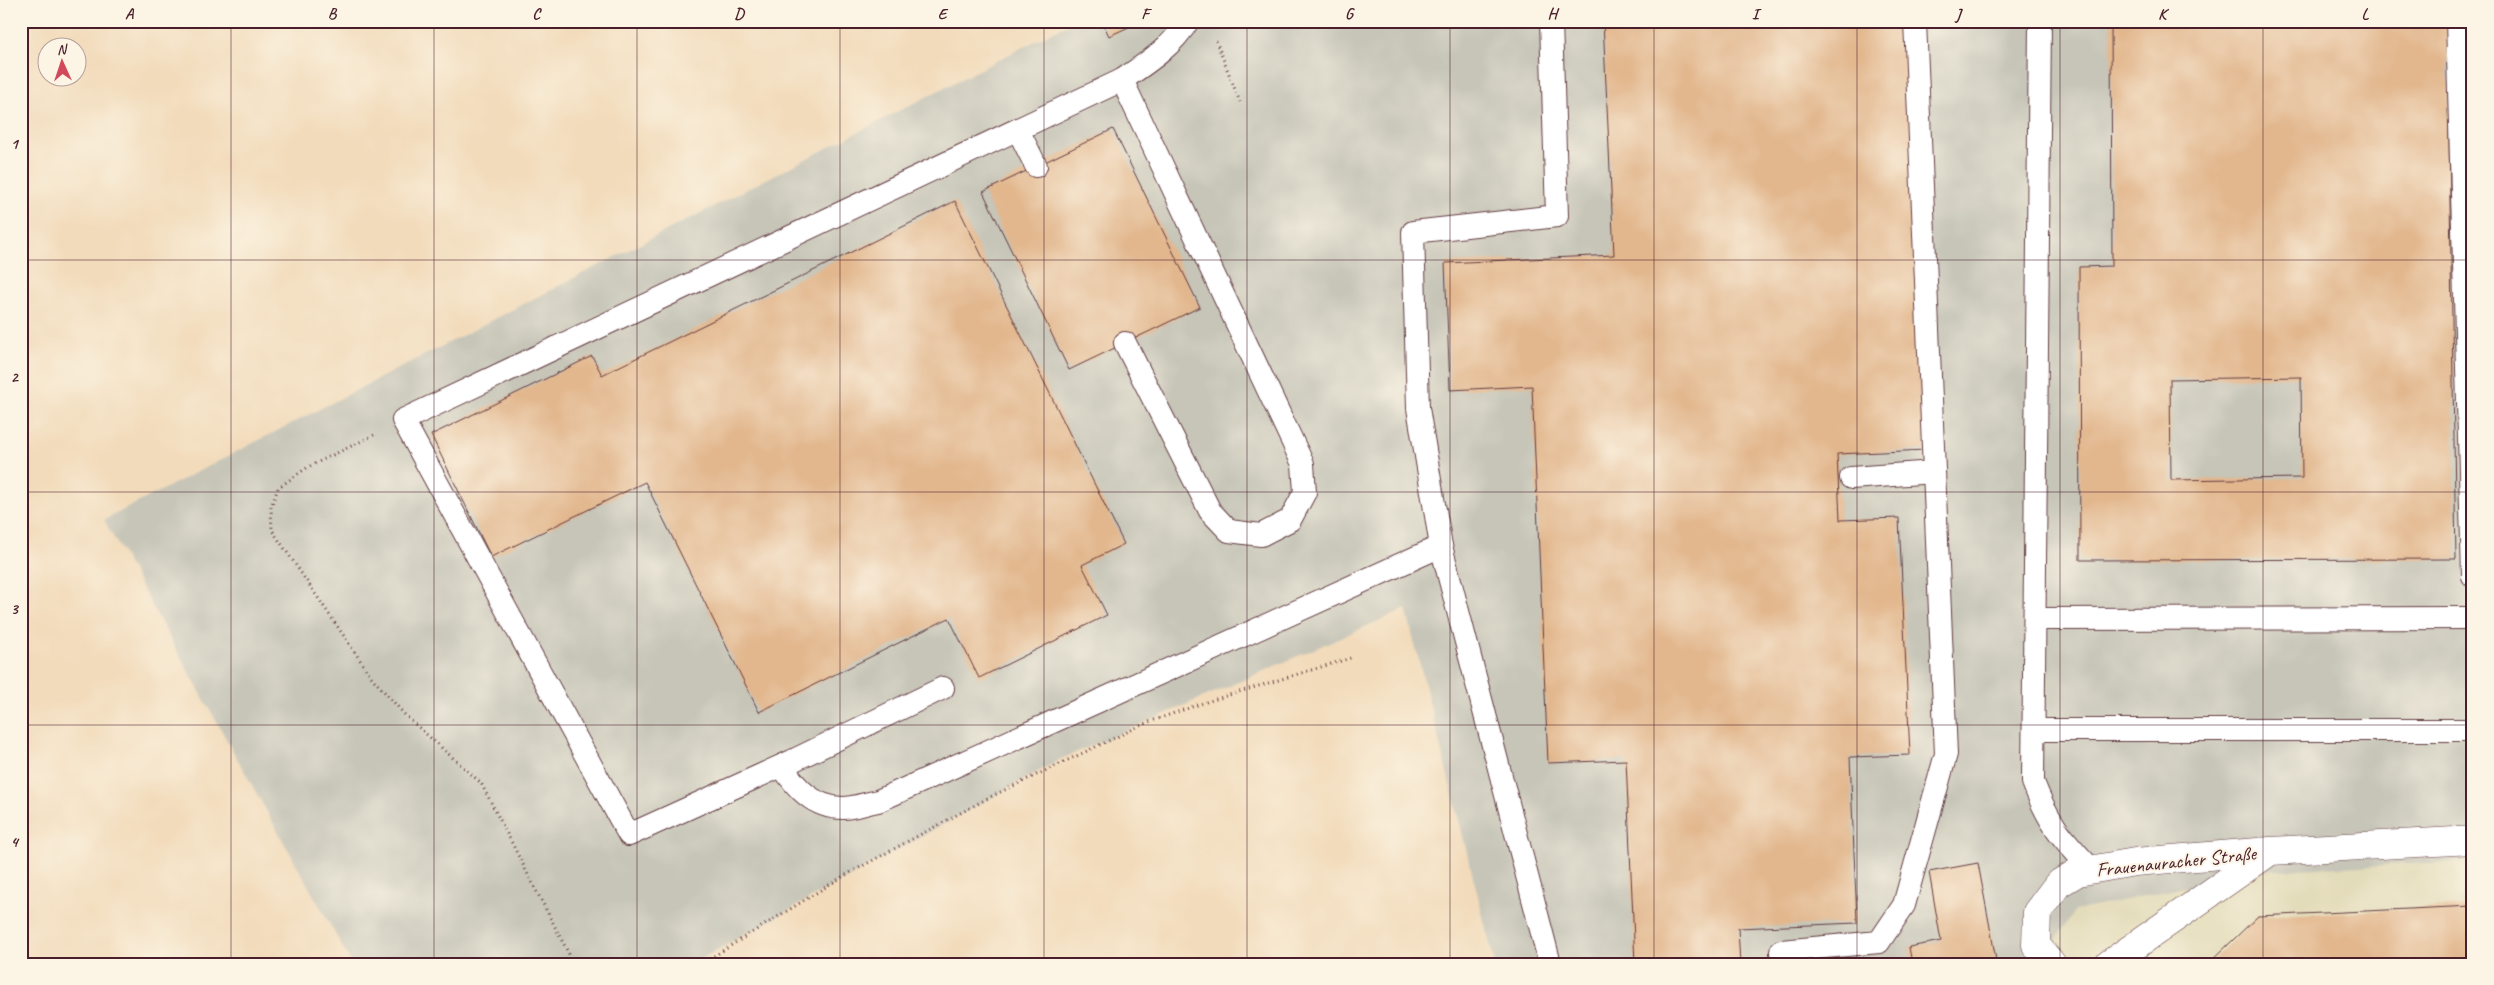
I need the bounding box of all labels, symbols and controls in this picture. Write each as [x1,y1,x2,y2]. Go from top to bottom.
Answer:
text: A [125,4,135,24]
text: B [328,4,338,24]
text: C [532,4,542,24]
text: D [734,4,745,24]
text: E [938,4,949,24]
text: F [1141,4,1152,24]
text: G [1345,4,1355,24]
text: H [1547,4,1559,24]
text: I [1752,4,1762,24]
text: J [1954,4,1963,24]
text: K [2158,4,2170,24]
text: L [2362,4,2370,24]
north arrow [38,38,88,88]
text: N [57,41,68,58]
text: 1 [10,134,19,154]
text: 2 [10,367,19,387]
text: 3 [10,599,19,619]
text: 4 [10,832,19,852]
street label: Frauenauracher Straße [2095,841,2259,882]

